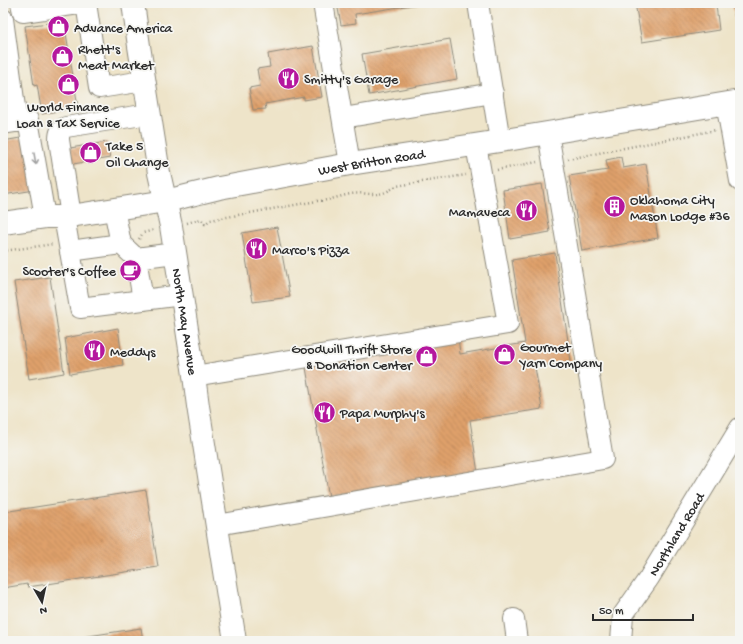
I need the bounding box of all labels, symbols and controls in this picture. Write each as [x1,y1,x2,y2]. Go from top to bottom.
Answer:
shop icon: Advance America [45,14,71,40]
place label: Advance America [74,21,174,38]
place label: Rhett's Meat Market [78,42,155,75]
shop icon: Rhett's Meat Market [50,43,76,69]
restaurant icon: Smitty's Garage [276,65,302,91]
shop icon: World Finance Loan & Tax Service [55,71,81,97]
place label: Smitty's Garage [304,72,399,89]
place label: World Finance Loan & Tax Service [16,100,121,133]
place label: Take 5 Oil Change [105,139,169,172]
shop icon: Take 5 Oil Change [77,140,103,166]
street label: West Britton Road [317,146,428,181]
one-way arrow [31,152,39,165]
place label: Oklahoma City Mason Lodge #36 [630,193,731,226]
building icon: Oklahoma City Mason Lodge #36 [601,194,627,220]
restaurant icon: Mamaveca [513,198,539,224]
place label: Mamaveca [449,205,511,222]
restaurant icon: Marco's Pizza [244,236,270,262]
place label: Marco's Pizza [272,243,351,260]
cafe icon: Scooter's Coffee [118,257,144,283]
place label: Scooter's Coffee [22,264,117,281]
street label: North May Avenue [167,267,200,377]
restaurant icon: Meddys [81,338,107,364]
place label: Gourmet Yarn Company [518,340,602,373]
shop icon: Gourmet Yarn Company [491,341,517,367]
place label: Goodwill Thrift Store & Donation Center [291,342,413,375]
shop icon: Goodwill Thrift Store & Donation Center [414,343,440,369]
place label: Meddys [110,345,156,362]
restaurant icon: Papa Murphy's [311,399,337,425]
place label: Papa Murphy's [339,406,426,423]
street label: Northland Road [646,489,711,580]
north arrow [22,582,62,622]
scale bar [593,596,693,622]
text: N [39,603,48,616]
text: 50 m [599,605,624,619]

